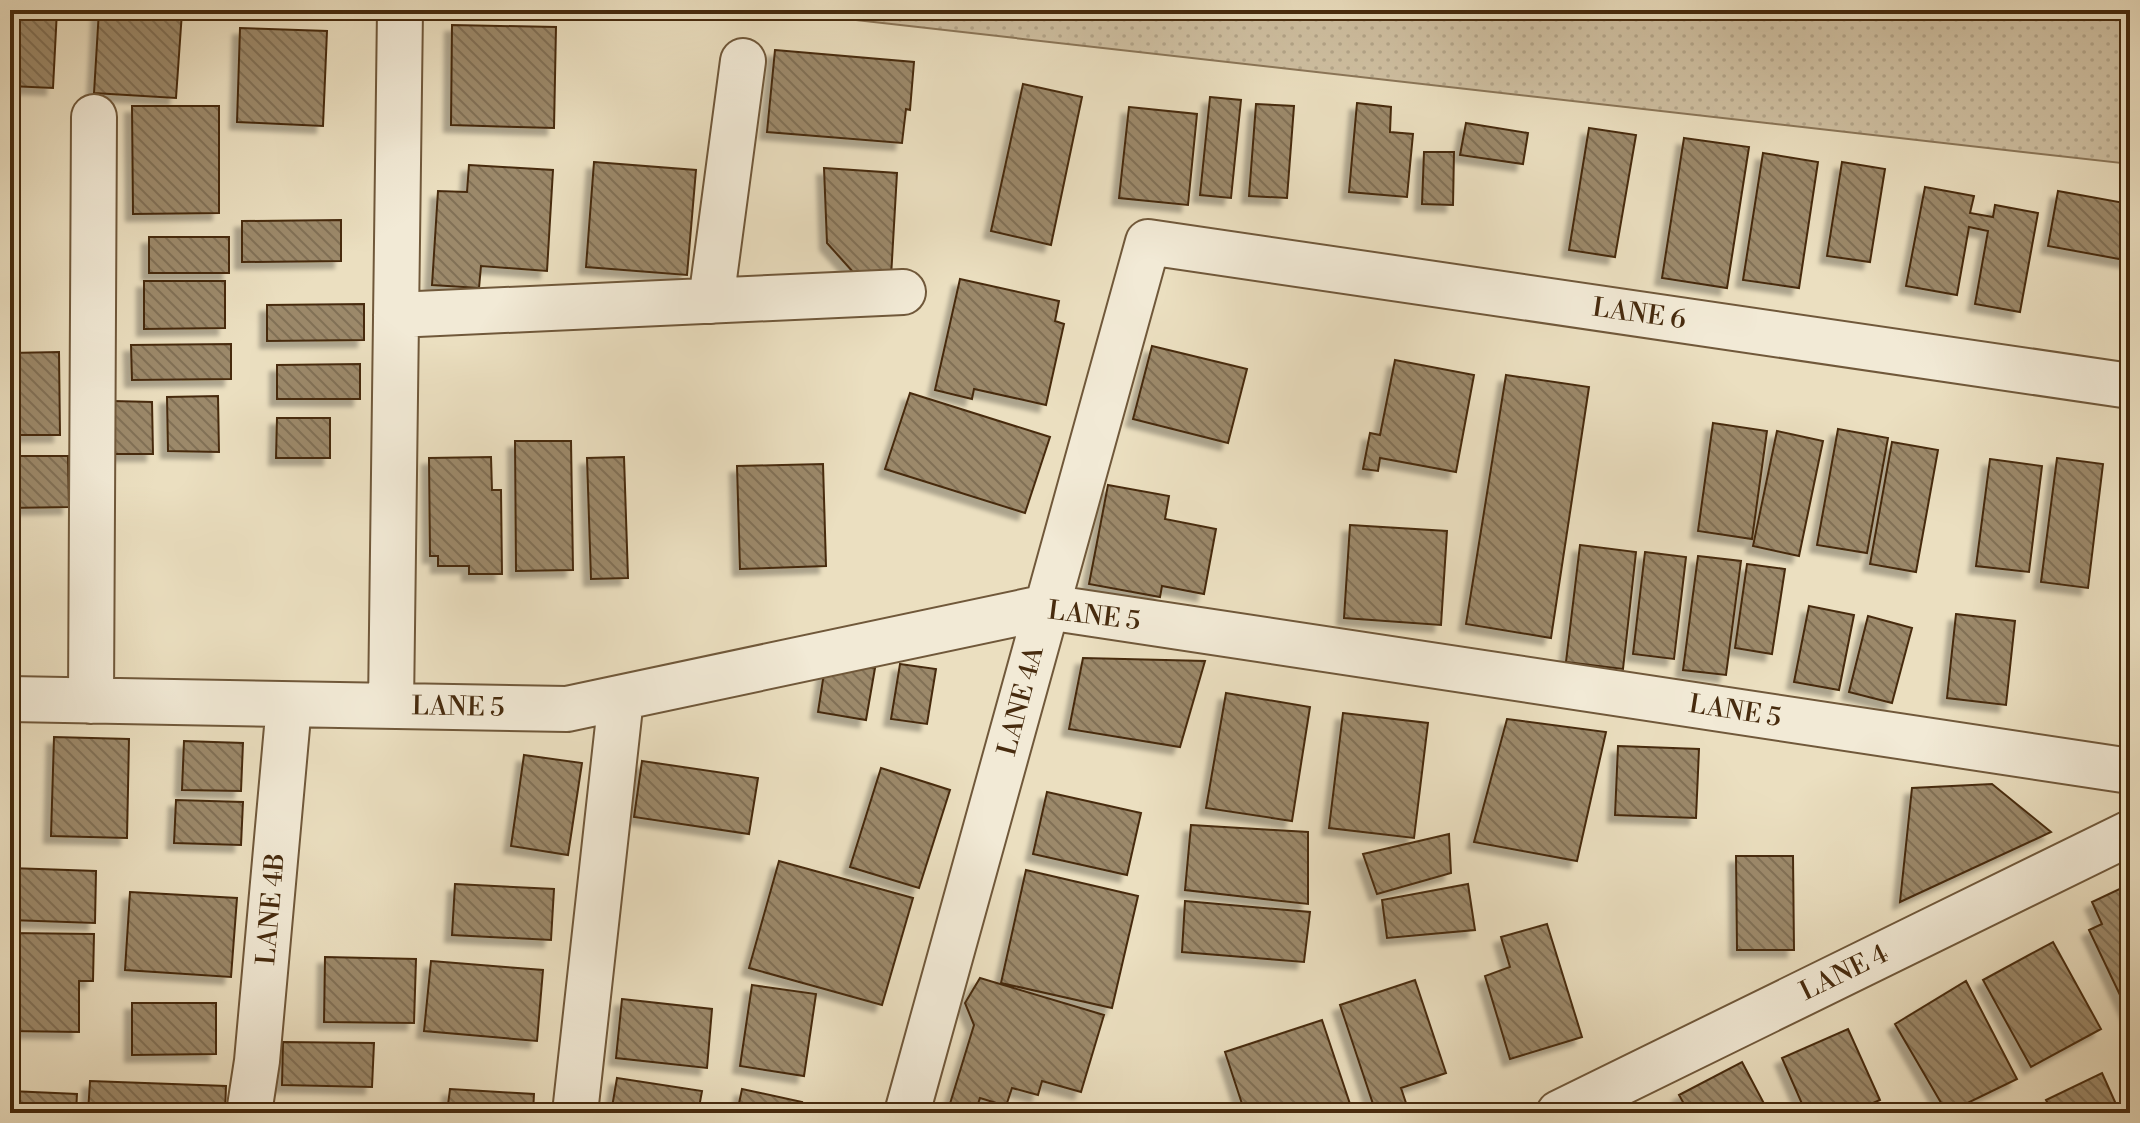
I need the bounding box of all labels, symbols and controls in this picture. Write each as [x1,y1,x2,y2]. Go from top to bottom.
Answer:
street label: LANE 6 [1590,292,1688,336]
street label: LANE 5 [1046,594,1142,638]
street label: LANE 4A [991,642,1051,759]
street label: LANE 5 [1687,688,1783,734]
street label: LANE 5 [411,690,505,724]
street label: LANE 4B [250,852,292,966]
street label: LANE 4 [1795,938,1893,1008]

